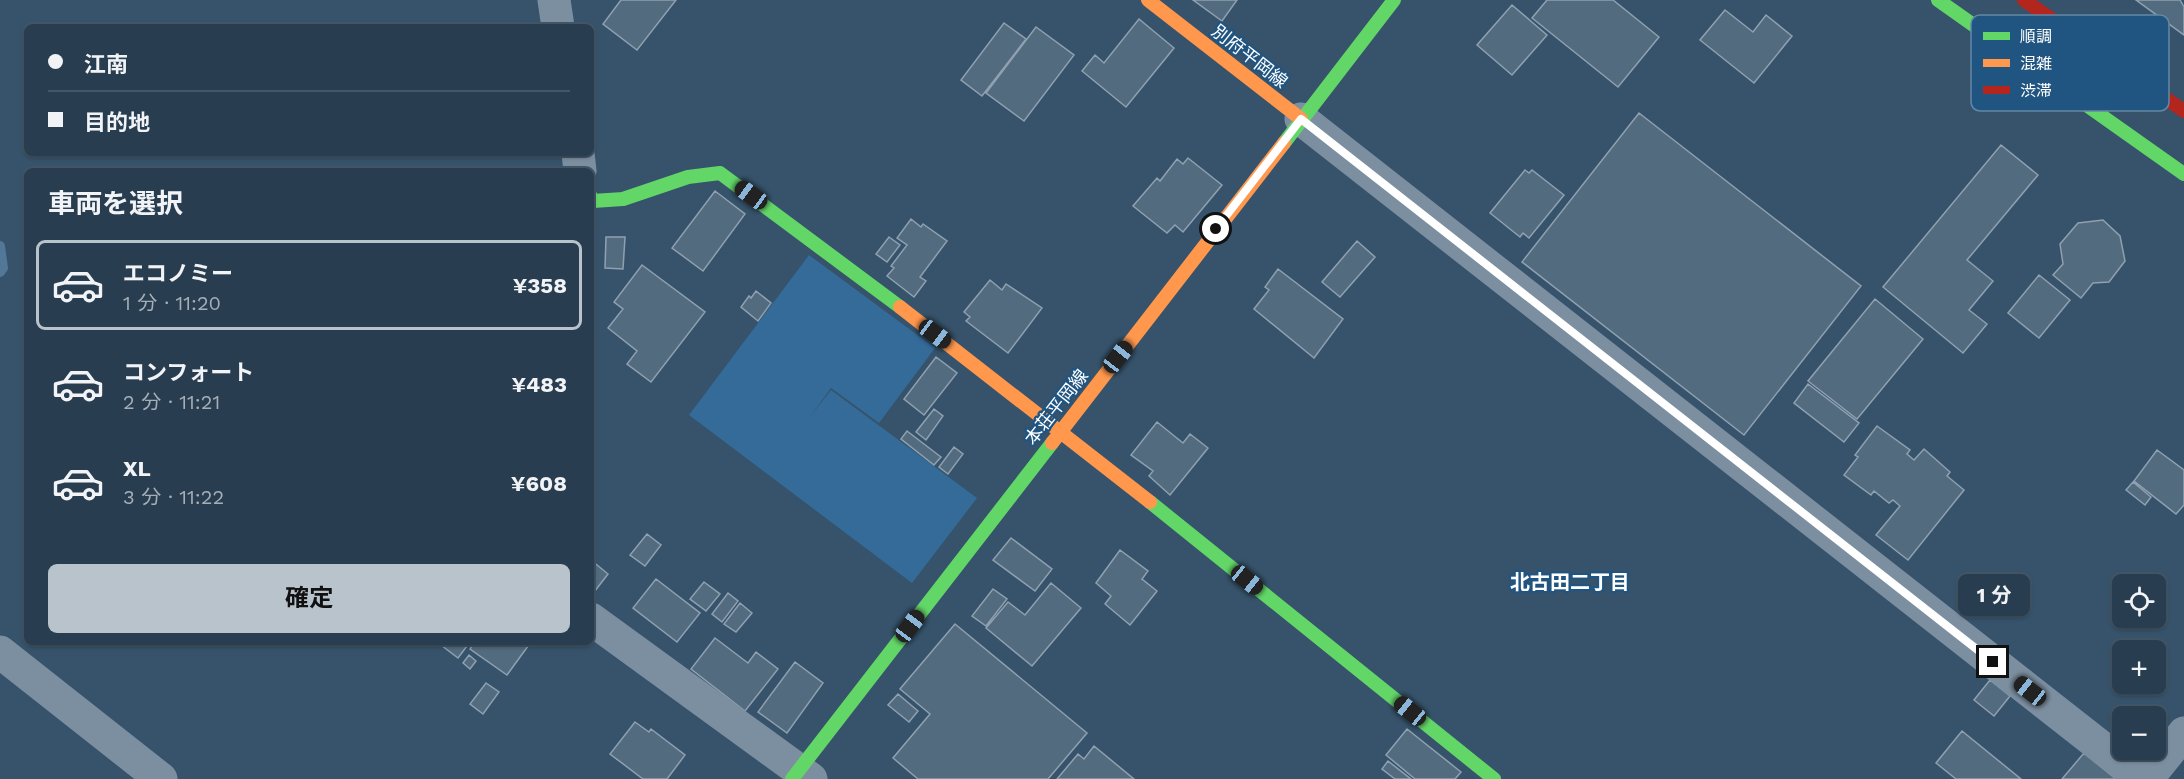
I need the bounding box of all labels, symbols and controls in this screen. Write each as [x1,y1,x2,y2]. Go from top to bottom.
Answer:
legend [1971,15,2169,111]
street label: 別府平岡線 [1208,20,1292,92]
text: 順調 [2020,27,2052,46]
text: 江南 [84,52,128,77]
text: 混雑 [2020,54,2052,73]
text: 渋滞 [2020,81,2052,100]
text: 目的地 [84,110,150,135]
car [731,177,771,213]
text: 車両を選択 [48,188,183,220]
route start [1202,215,1229,242]
icon: car [51,258,105,312]
text: エコノミー [123,261,233,286]
text: ¥358 [513,273,567,298]
text: 1 分 · 11:20 [123,291,221,315]
car [915,316,955,352]
car [1100,337,1136,377]
icon: car [51,357,105,411]
text: コンフォート [123,360,254,385]
street label: 本荘平岡線 [1020,365,1092,449]
text: ¥483 [511,372,567,397]
text: 2 分 · 11:21 [123,390,220,414]
icon: car [51,456,105,510]
text: XL [123,456,151,481]
text: ¥608 [511,471,567,496]
text: 3 分 · 11:22 [123,485,224,509]
car [1227,562,1267,598]
button: 確定 [48,564,570,633]
district label: 北古田二丁目 [1510,570,1630,594]
map controls [2112,574,2166,760]
button: locate [2112,574,2166,628]
callout: 1 分 [1957,575,2029,617]
text: 1 分 [1977,583,2011,607]
car [892,606,928,646]
button: + [2112,640,2166,694]
route end [1979,648,2006,675]
car [2010,673,2050,709]
car [1390,693,1430,729]
button: − [2112,706,2166,760]

